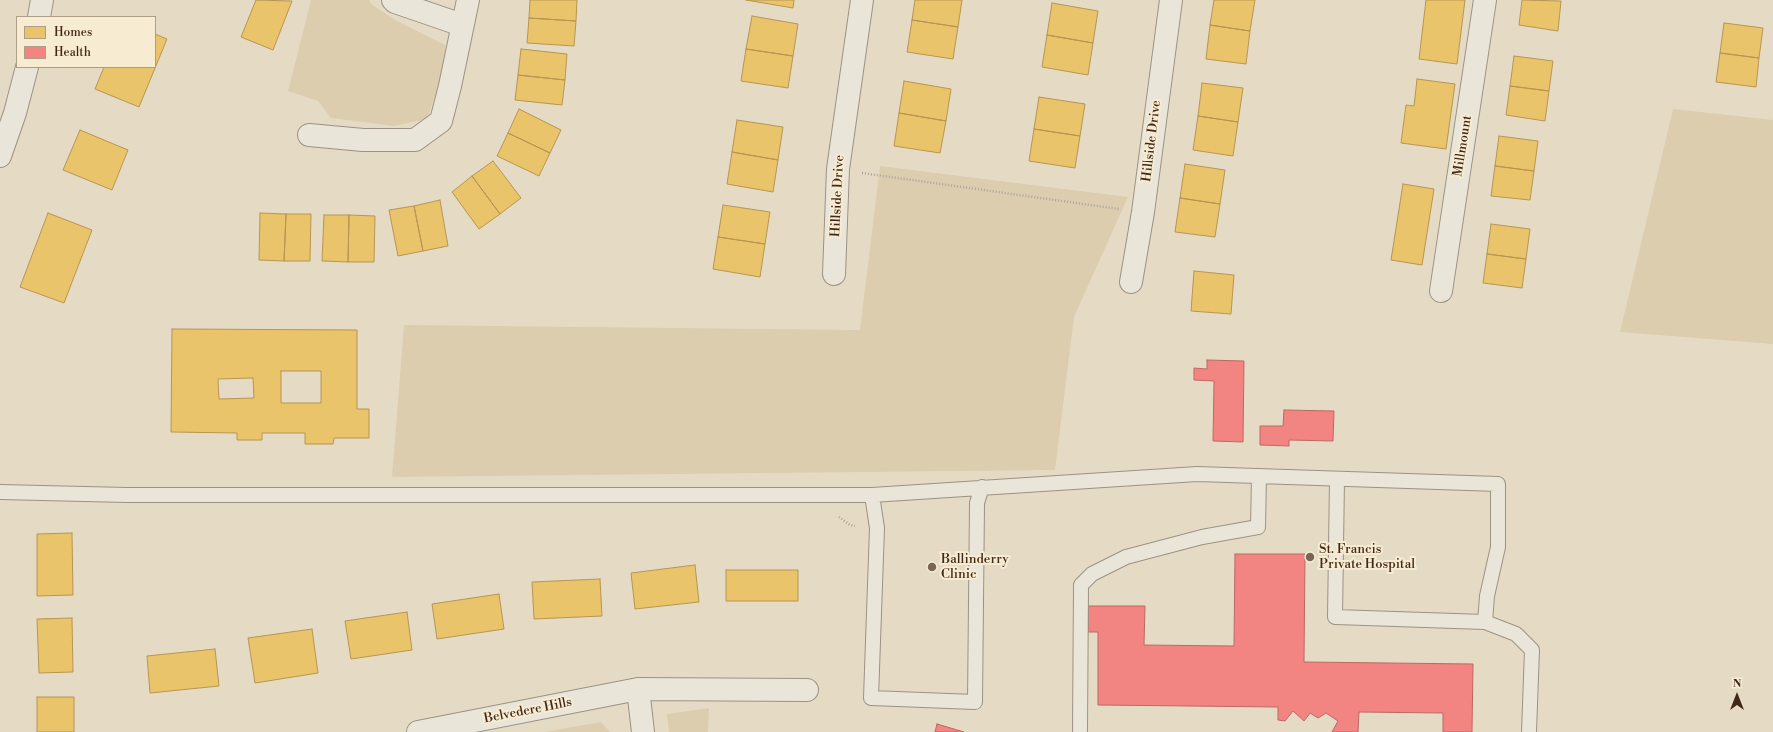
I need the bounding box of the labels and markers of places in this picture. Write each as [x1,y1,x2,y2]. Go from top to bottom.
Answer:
place label: St. Francis Private Hospital [1319,542,1415,573]
marker: St. Francis Private Hospital [1304,551,1316,563]
place label: Ballinderry Clinic [941,552,1009,583]
marker: Ballinderry Clinic [926,561,938,573]

